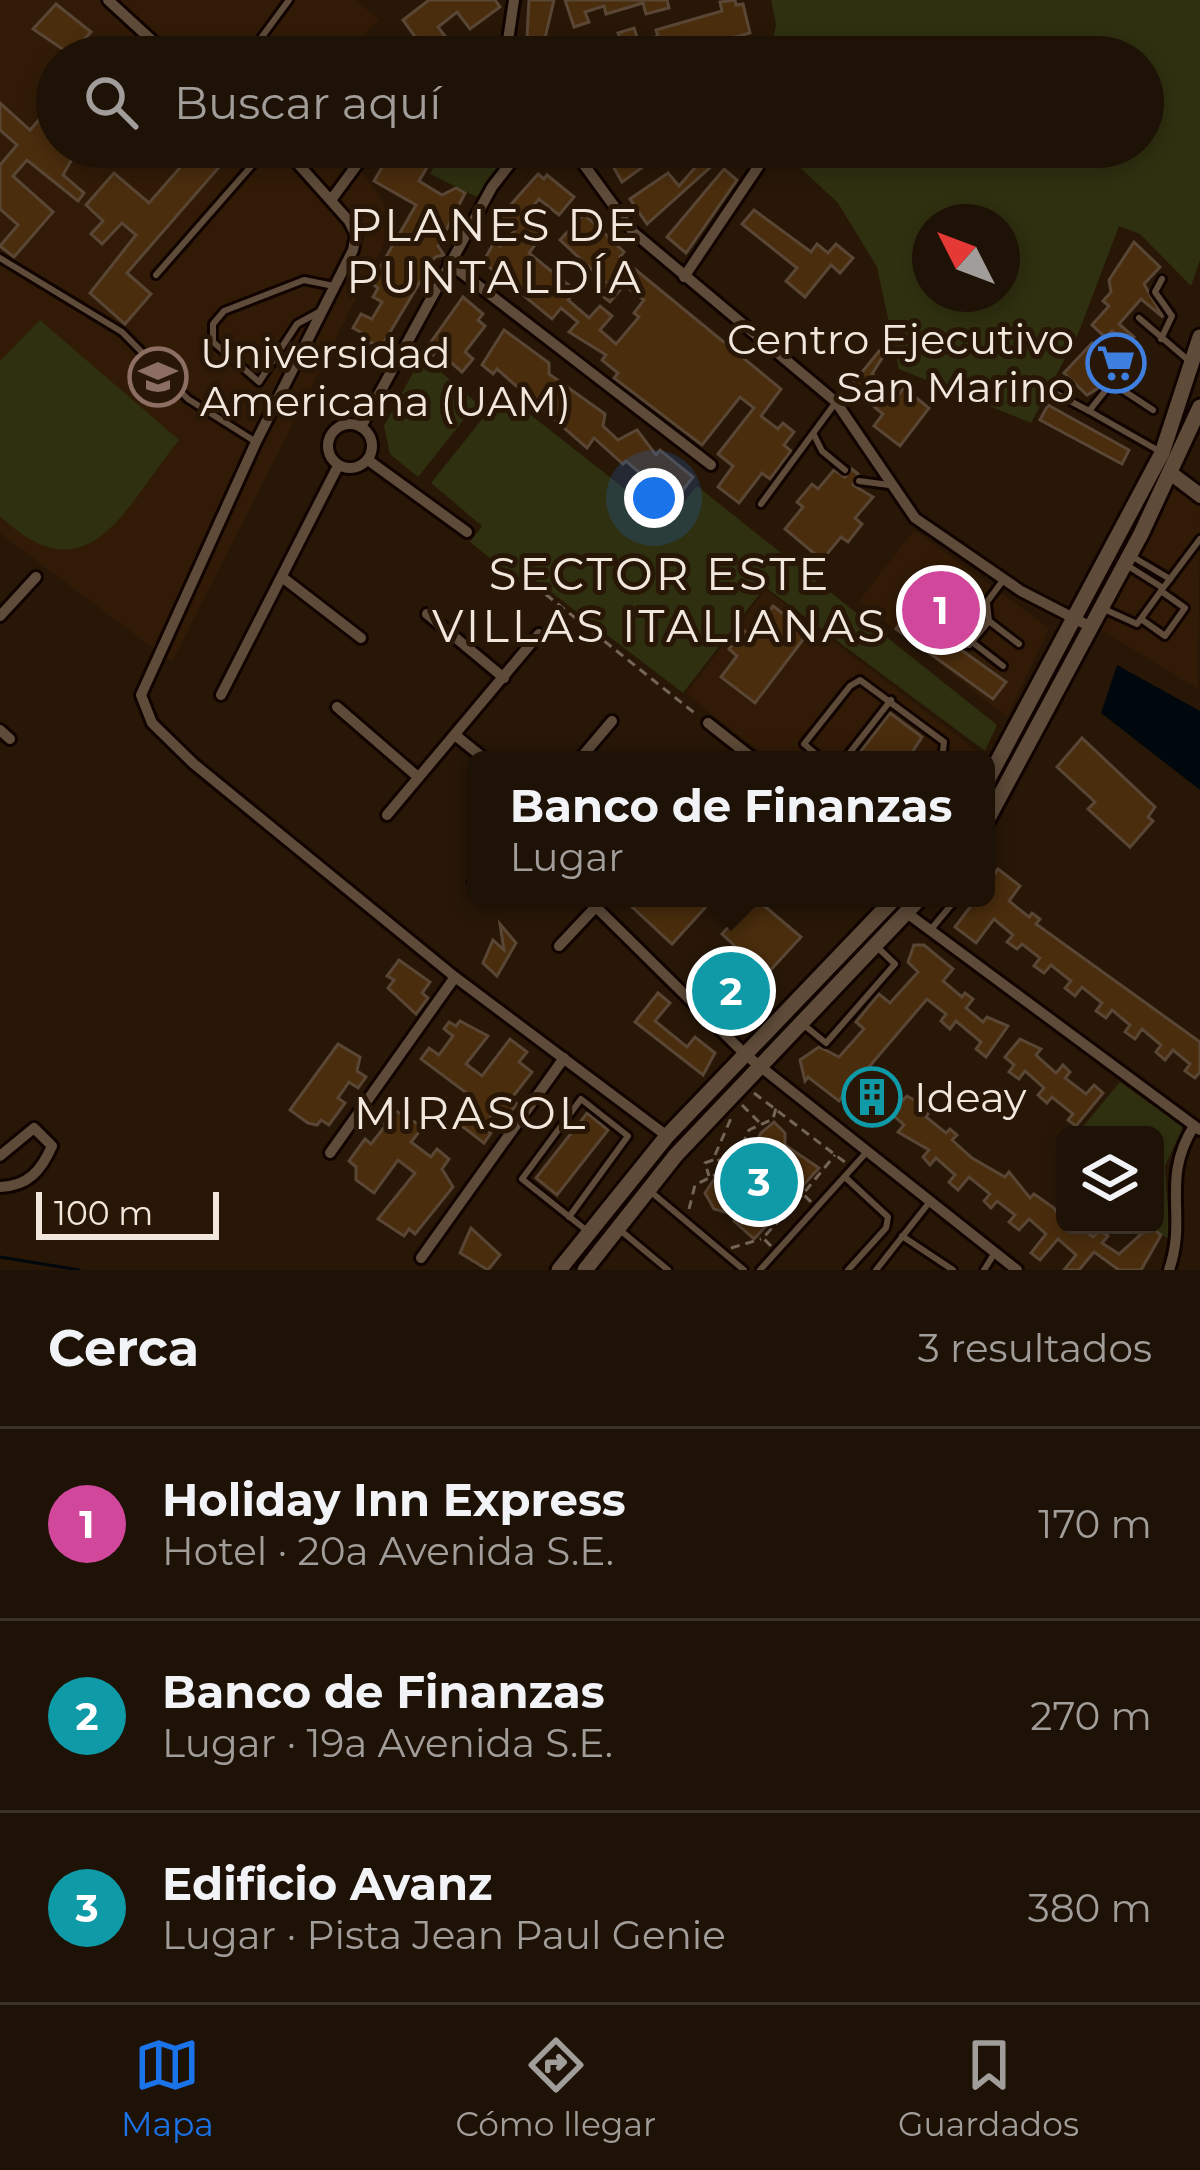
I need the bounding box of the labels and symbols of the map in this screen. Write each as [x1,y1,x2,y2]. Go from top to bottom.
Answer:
district label: PLANES DE PUNTALDÍA [346,197,644,304]
north arrow [912,204,1020,312]
place label: Centro Ejecutivo San Marino [727,313,1074,413]
place label: Universidad Americana (UAM) [200,327,571,427]
supermarket icon: Centro Ejecutivo San Marino [1085,332,1147,394]
school or university icon: Universidad Americana (UAM) [127,346,189,408]
your location [624,468,684,528]
district label: SECTOR ESTE VILLAS ITALIANAS [432,546,888,653]
pin: 1 [902,565,980,655]
pin: 2 [692,946,770,1036]
building icon: Ideay [841,1066,903,1128]
place label: Ideay [914,1071,1027,1123]
district label: MIRASOL [354,1085,588,1140]
pin: 3 [720,1137,798,1227]
scale bar [36,1186,219,1239]

